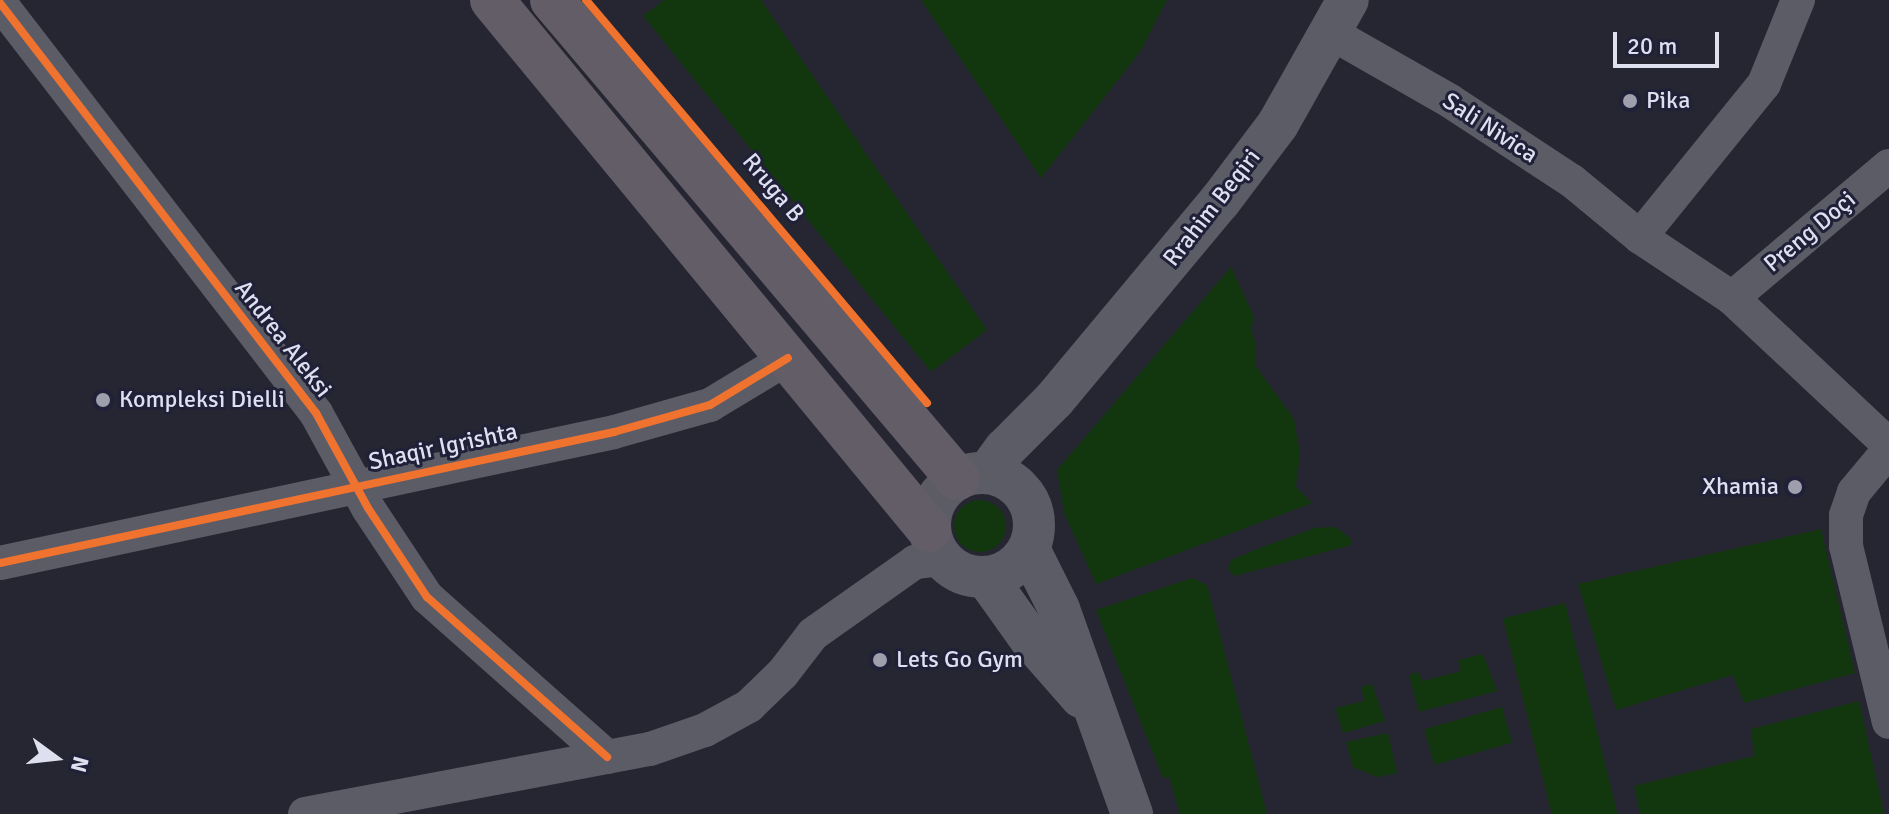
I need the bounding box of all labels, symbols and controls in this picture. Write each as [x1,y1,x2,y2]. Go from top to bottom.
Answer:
scale bar [1617,16,1723,66]
text: 20 m [1627,31,1677,61]
street label: Sali Nivica [1437,87,1543,169]
place label: Pika [1646,87,1690,115]
marker: Pika [1621,92,1639,110]
street label: Rrahim Beqiri [1157,144,1267,272]
street label: Rruga B [736,148,810,228]
street label: Preng Doçi [1758,185,1862,279]
street label: Andrea Aleksi [228,275,338,403]
place label: Kompleksi Dielli [119,386,285,414]
marker: Kompleksi Dielli [94,391,112,409]
street label: Shaqir Igrishta [366,417,520,477]
place label: Xhamia [1702,473,1779,501]
marker: Xhamia [1786,478,1804,496]
place label: Lets Go Gym [896,646,1023,674]
marker: Lets Go Gym [871,651,889,669]
north arrow [16,718,96,798]
text: N [65,753,95,775]

